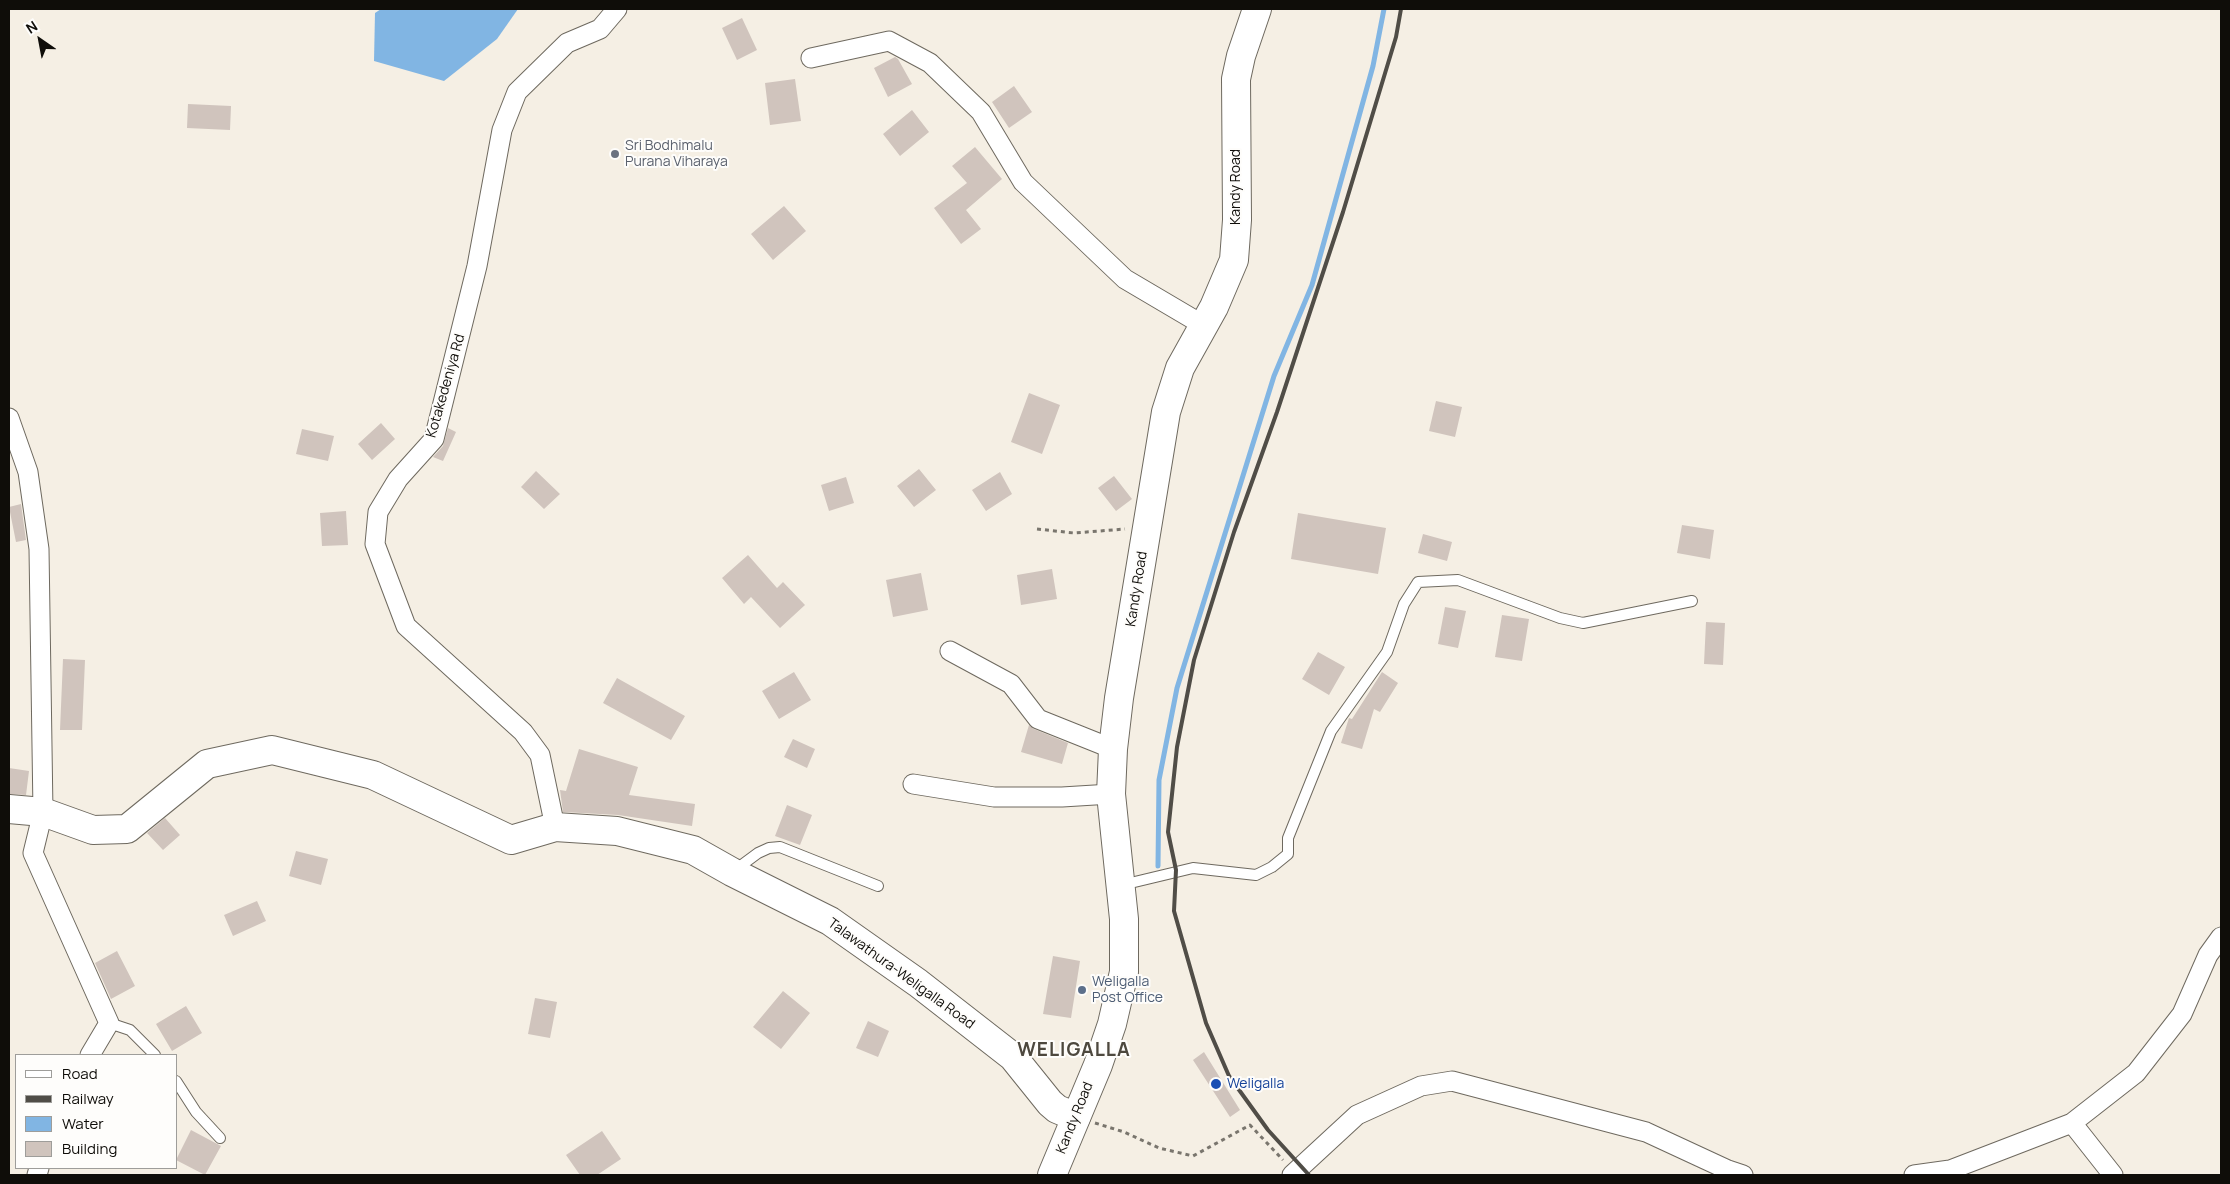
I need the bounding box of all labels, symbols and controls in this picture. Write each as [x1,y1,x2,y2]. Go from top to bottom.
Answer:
north arrow [15,15,65,65]
text: N [22,16,41,38]
place label: Sri Bodhimalu Purana Viharaya [625,138,728,170]
marker: Sri Bodhimalu Purana Viharaya [609,148,621,160]
street label: Kandy Road [1228,149,1244,225]
street label: Kotakedeniya Rd [423,332,469,440]
street label: Kandy Road [1123,550,1151,628]
street label: Talawathura-Weligalla Road [824,915,978,1033]
place label: Weligalla Post Office [1092,974,1163,1006]
marker: Weligalla Post Office [1076,984,1088,996]
district label: WELIGALLA [1016,1040,1132,1062]
legend [15,1054,178,1169]
text: Road [62,1063,98,1084]
place label: Weligalla [1227,1076,1284,1092]
marker: Weligalla [1209,1077,1223,1091]
street label: Kandy Road [1053,1080,1097,1156]
text: Railway [62,1088,114,1109]
text: Water [62,1113,104,1134]
text: Building [62,1138,117,1159]

